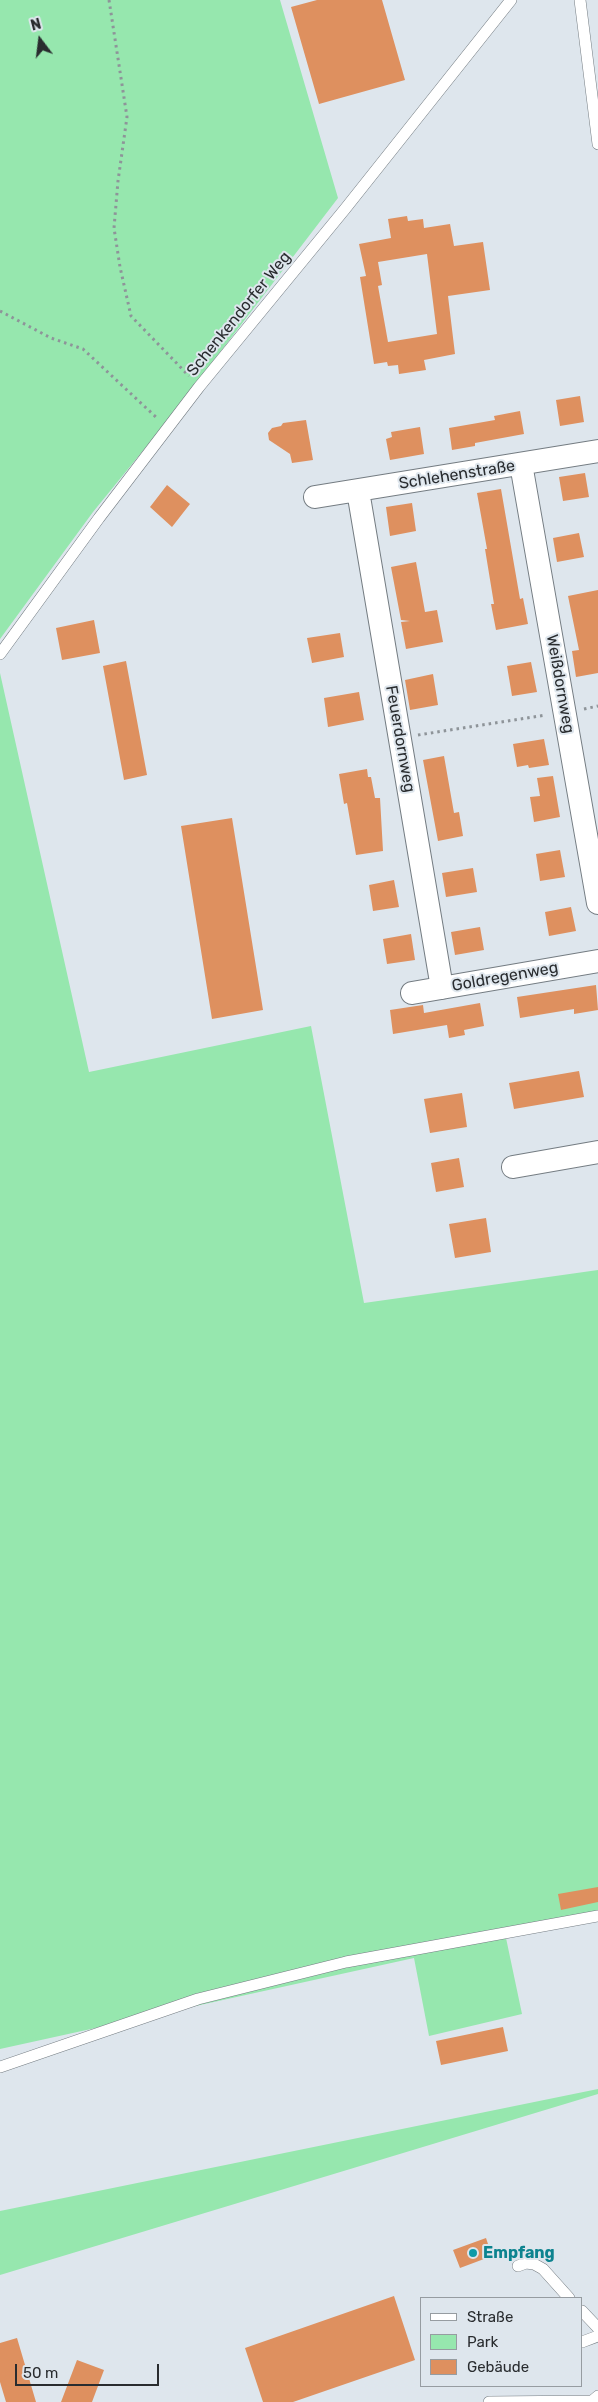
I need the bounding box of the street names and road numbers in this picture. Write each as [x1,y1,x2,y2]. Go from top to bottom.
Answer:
street label: Schenkendorfer Weg [183,248,295,380]
street label: Schlehenstraße [398,456,516,494]
street label: Weißdornweg [542,633,578,735]
street label: Feuerdornweg [381,684,419,794]
street label: Goldregenweg [450,958,560,996]

